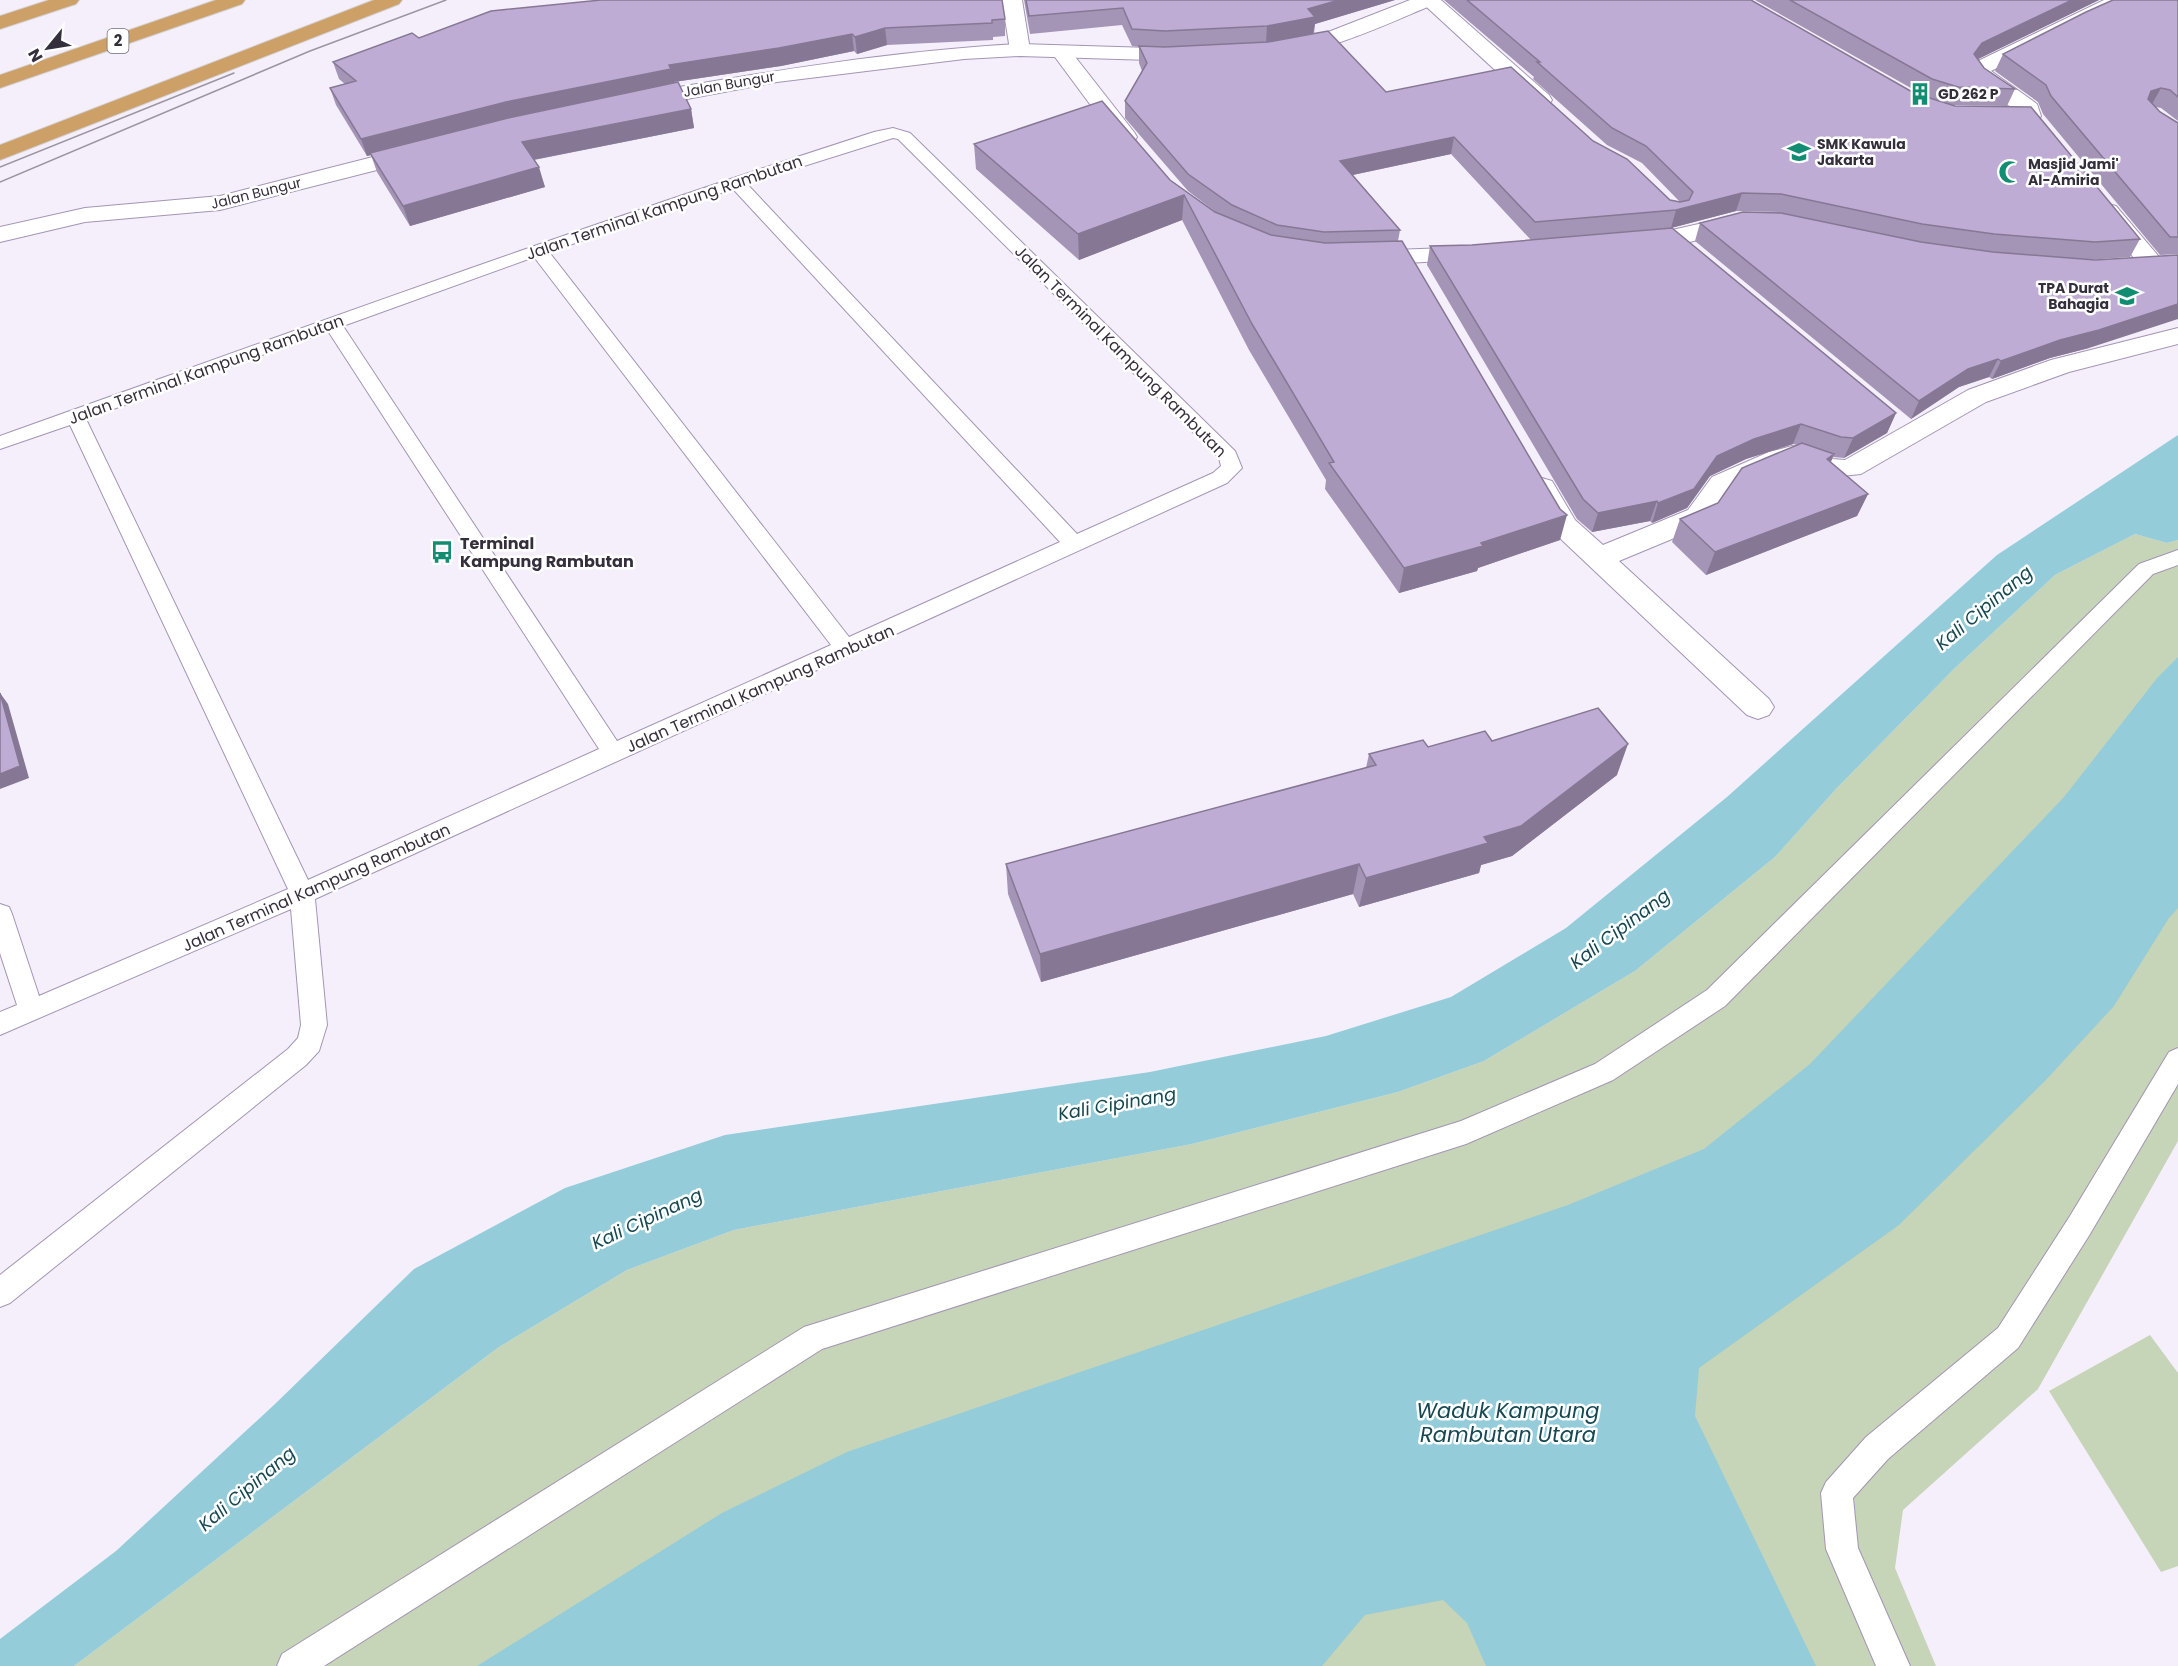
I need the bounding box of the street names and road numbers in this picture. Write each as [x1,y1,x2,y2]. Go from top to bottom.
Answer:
road number: 2 [108,29,128,53]
street label: Jalan Bungur [682,66,776,102]
street label: Jalan Terminal Kampung Rambutan [523,149,805,266]
street label: Jalan Bungur [209,172,303,214]
street label: Jalan Terminal Kampung Rambutan [1010,240,1232,462]
street label: Jalan Terminal Kampung Rambutan [66,309,347,430]
street label: Jalan Terminal Kampung Rambutan [623,619,898,758]
street label: Jalan Terminal Kampung Rambutan [179,818,454,957]

